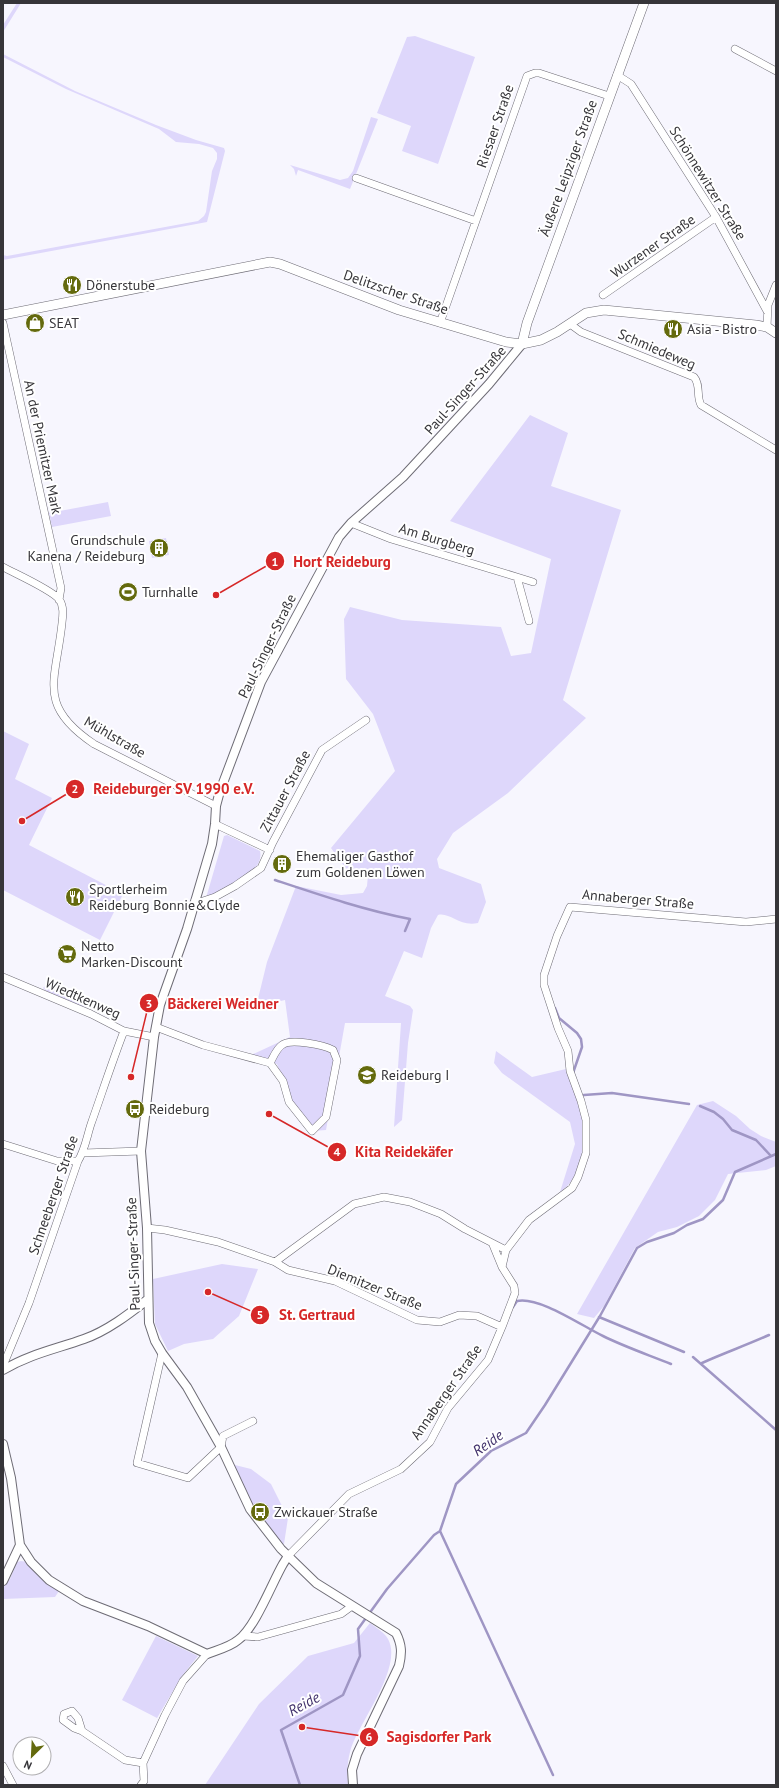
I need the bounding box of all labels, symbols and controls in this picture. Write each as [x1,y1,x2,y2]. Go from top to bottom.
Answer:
street label: Riesaer Straße [472,82,518,170]
street label: Äußere Leipziger Straße [535,97,601,239]
street label: Schönnewitzer Straße [666,123,750,243]
street label: Wurzener Straße [607,210,699,282]
street label: Delitzscher Straße [341,266,451,318]
restaurant icon: Dönerstube [61,274,83,296]
place label: Dönerstube [86,276,155,294]
shop icon: SEAT [24,312,46,334]
place label: SEAT [49,314,79,332]
restaurant icon: Asia - Bistro [662,318,684,340]
place label: Asia - Bistro [687,320,757,338]
street label: Schmiedeweg [615,325,699,373]
street label: Paul-Singer-Straße [420,342,510,438]
street label: An der Priemitzer Mark [20,378,66,516]
street label: Am Burgberg [397,519,477,559]
place label: Grundschule Kanena / Reideburg [28,531,145,565]
building icon: Grundschule Kanena / Reideburg [148,537,170,559]
callout: Hort Reideburg [265,548,399,575]
text: Hort Reideburg [293,552,391,571]
text: 1 [272,554,278,569]
sports icon: Turnhalle [117,581,139,603]
place label: Turnhalle [142,583,198,601]
street label: Paul-Singer-Straße [234,591,300,701]
street label: Mühlstraße [81,712,149,762]
street label: Zittauer Straße [256,747,314,835]
callout: Reideburger SV 1990 e.V. [65,775,263,802]
text: Reideburger SV 1990 e.V. [93,779,255,798]
text: 2 [72,781,78,796]
place label: Ehemaliger Gasthof zum Goldenen Löwen [296,847,425,881]
building icon: Ehemaliger Gasthof zum Goldenen Löwen [271,853,293,875]
place label: Sportlerheim Reideburg Bonnie&Clyde [89,880,240,914]
street label: Annaberger Straße [581,885,695,913]
restaurant icon: Sportlerheim Reideburg Bonnie&Clyde [64,886,86,908]
place label: Netto Marken-Discount [81,937,183,971]
supermarket icon: Netto Marken-Discount [56,943,78,965]
street label: Wiedtkenweg [42,973,124,1023]
callout: Bäckerei Weidner [139,990,287,1017]
text: Bäckerei Weidner [168,994,279,1013]
text: 3 [146,996,152,1011]
school or university icon: Reideburg I [356,1064,378,1086]
place label: Reideburg I [381,1066,449,1084]
bus stop icon: Reideburg [124,1098,146,1120]
place label: Reideburg [149,1100,210,1118]
street label: Schneeberger Straße [24,1133,82,1257]
callout: Kita Reidekäfer [327,1138,461,1165]
text: Kita Reidekäfer [355,1142,454,1161]
text: 4 [334,1144,341,1159]
street label: Paul-Singer-Straße [122,1197,144,1311]
street label: Diemitzer Straße [325,1260,425,1314]
callout: St. Gertraud [250,1301,363,1328]
text: St. Gertraud [279,1305,355,1324]
text: 5 [257,1307,263,1322]
street label: Annaberger Straße [406,1341,486,1443]
water label: Reide [469,1425,507,1460]
bus stop icon: Zwickauer Straße [249,1501,271,1523]
place label: Zwickauer Straße [274,1503,378,1521]
water label: Reide [285,1687,323,1720]
callout: Sagisdorfer Park [359,1724,500,1751]
text: Sagisdorfer Park [387,1727,492,1746]
text: 6 [366,1729,373,1744]
north arrow [12,1736,52,1776]
text: N [22,1757,34,1773]

